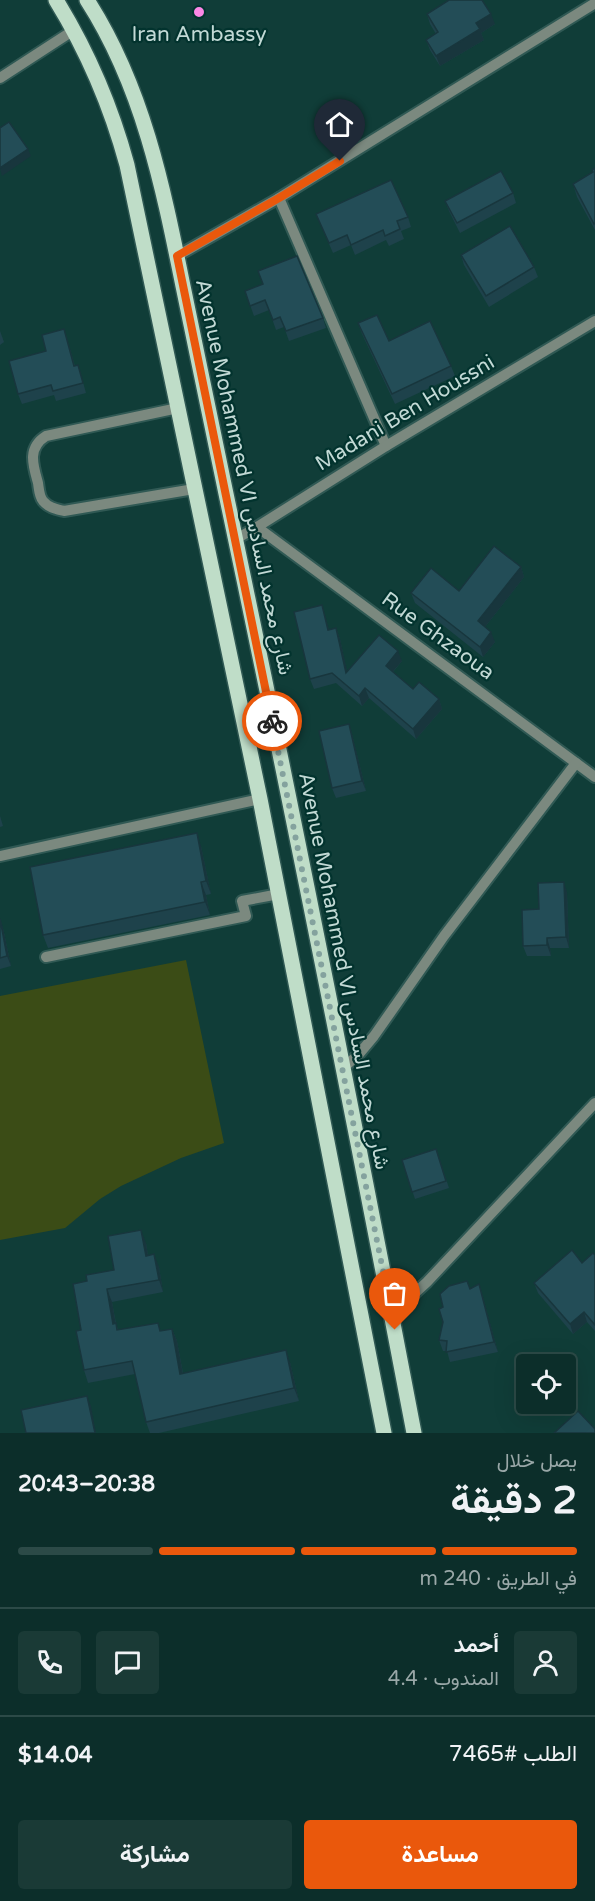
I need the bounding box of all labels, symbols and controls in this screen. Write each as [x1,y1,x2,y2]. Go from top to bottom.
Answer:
marker: Iran Ambassy [192,5,206,19]
place label: Iran Ambassy [131,22,267,47]
pin [314,99,365,161]
icon: home [323,108,356,141]
street label: Avenue Mohammed VI شارع محمد السادس [189,277,298,677]
street label: Madani Ben Houssni [311,350,499,476]
street label: Rue Ghzaoua [377,587,499,685]
courier [242,691,302,751]
icon: bike [256,705,289,738]
street label: Avenue Mohammed VI شارع محمد السادس [292,770,395,1172]
pin [369,1268,420,1330]
icon: bag [378,1277,411,1310]
map controls [516,1354,576,1414]
button: locate [516,1354,576,1414]
text: يصل خلال [497,1449,577,1473]
text: 20:38–20:43 [18,1471,155,1497]
text: 2 دقيقة [450,1477,577,1524]
text: في الطريق · 240 m [420,1567,577,1591]
button: phone [18,1631,81,1694]
button: chat [96,1631,159,1694]
button: person [514,1631,577,1694]
text: أحمد [454,1632,499,1658]
text: المندوب · 4.4 [388,1667,499,1691]
text: الطلب #7465 [449,1741,577,1767]
text: $14.04 [18,1742,93,1768]
button: مشاركة [18,1820,292,1889]
button: مساعدة [304,1820,577,1889]

